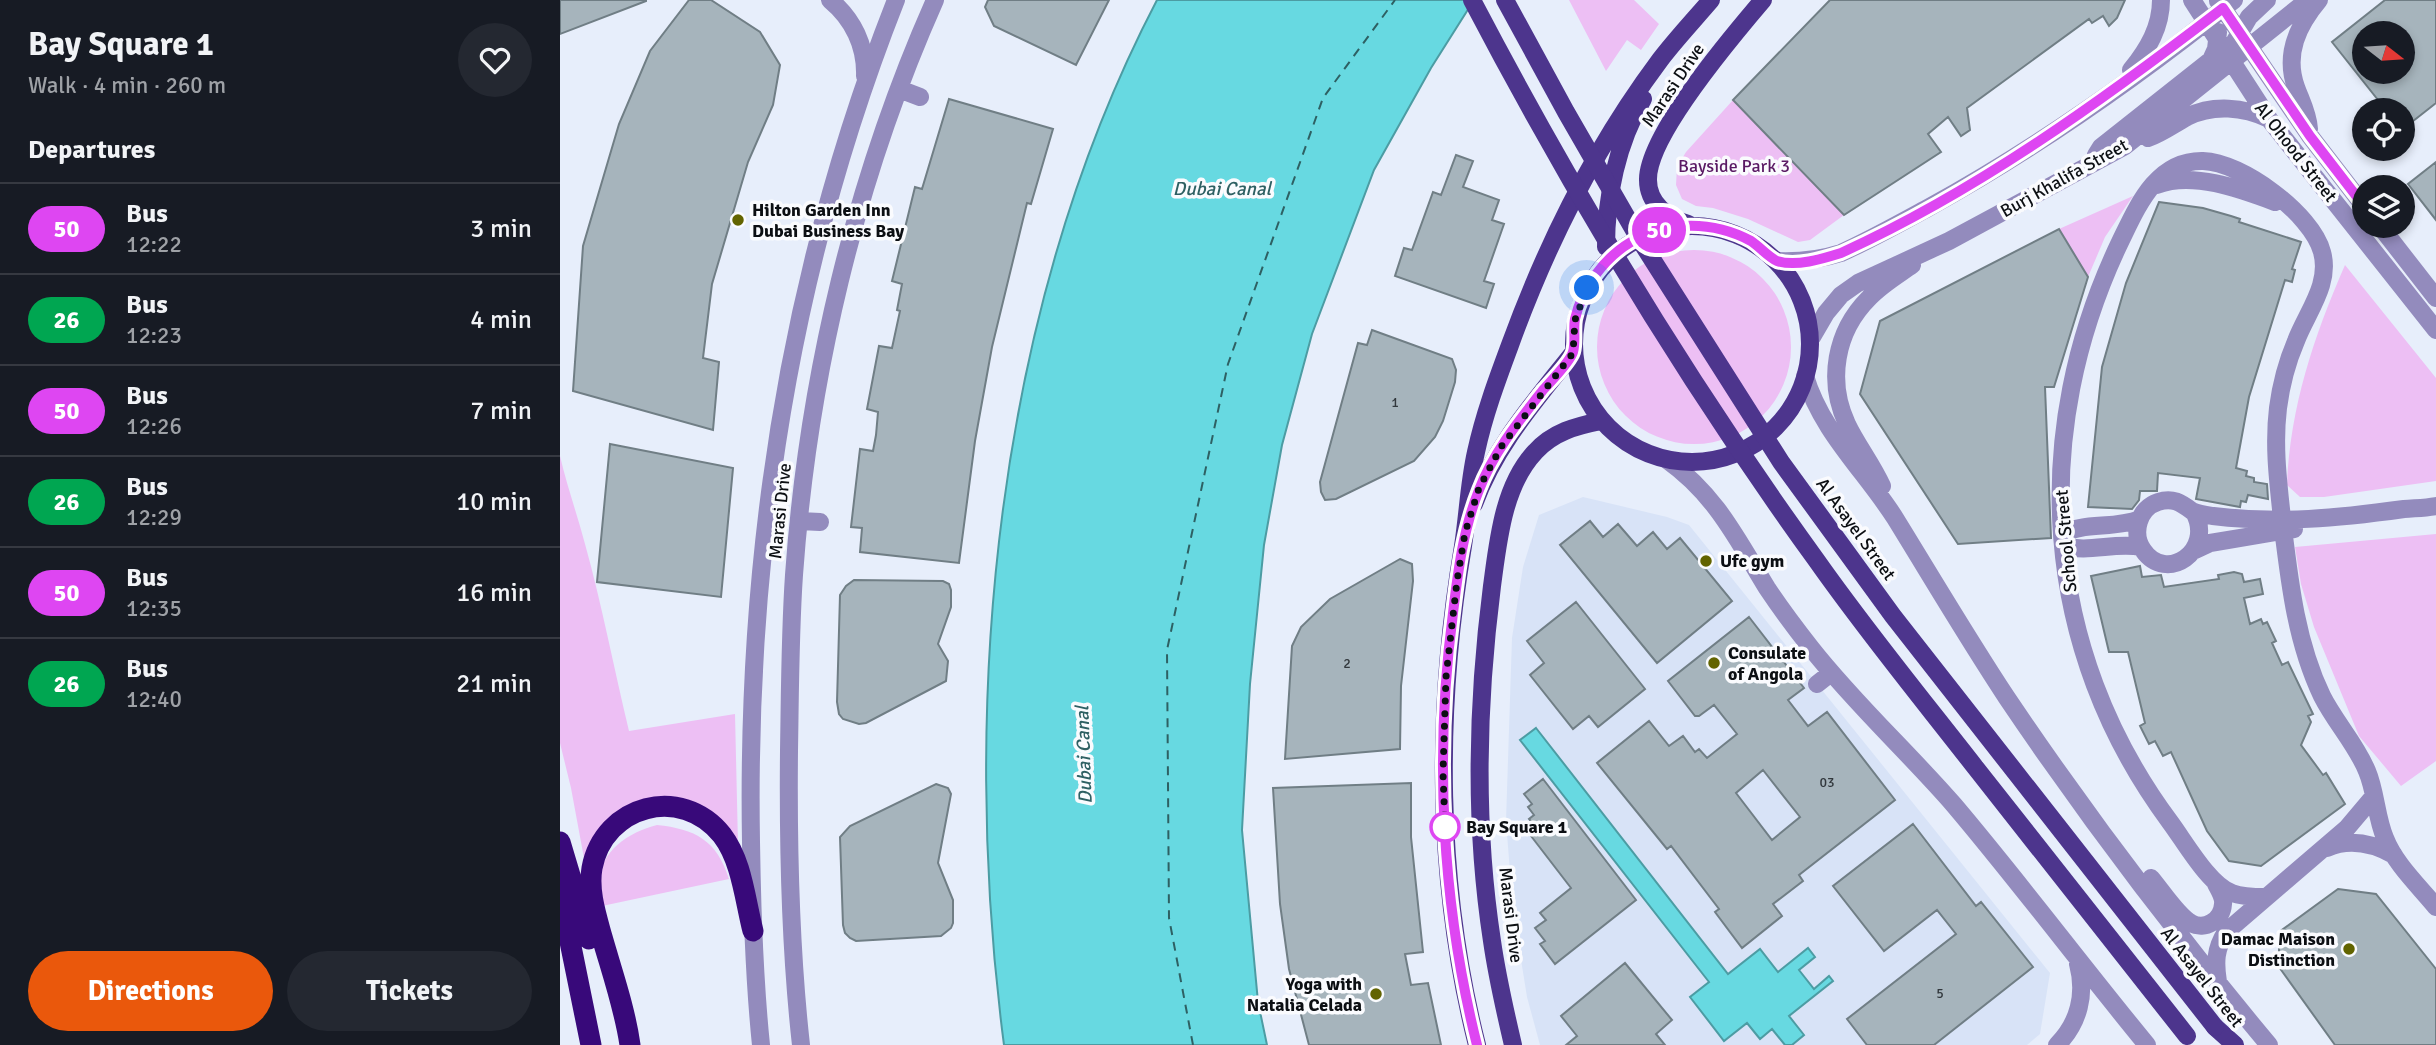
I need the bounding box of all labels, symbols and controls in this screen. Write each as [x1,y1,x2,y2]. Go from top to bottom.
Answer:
north arrow [2352,21,2415,84]
map controls [2352,21,2415,238]
button: heart [458,23,532,97]
text: Bay Square 1 [28,24,214,65]
street label: Marasi Drive [1637,39,1709,131]
text: Walk · 4 min · 260 m [28,71,226,100]
street label: Al Ohood Street [2250,98,2342,206]
button: locate [2352,98,2415,161]
text: Departures [28,134,155,166]
street label: Burj Khalifa Street [1996,134,2132,222]
park label: Bayside Park 3 [1678,155,1790,177]
button: layers [2352,175,2415,238]
water label: Dubai Canal [1173,177,1273,201]
text: Bus [126,198,168,230]
place label: Hilton Garden Inn Dubai Business Bay [752,199,904,242]
line badge: 50 [1628,207,1690,253]
marker: Hilton Garden Inn Dubai Business Bay [730,212,746,228]
text: 3 min [470,213,532,245]
text: 50 [54,214,79,244]
text: 50 [1646,215,1672,245]
text: 12:22 [126,230,182,259]
your location [1569,270,1604,305]
text: Bus [126,289,168,321]
text: 4 min [470,304,532,336]
text: 26 [54,305,79,335]
text: 12:23 [126,321,182,350]
text: Bus [126,380,168,412]
house number: 1 [1391,394,1399,411]
text: 7 min [470,395,532,427]
text: 50 [54,396,79,426]
text: 12:26 [126,412,182,441]
street label: Marasi Drive [764,462,796,560]
text: Bus [126,471,168,503]
street label: Al Asayel Street [1811,474,1901,584]
text: 10 min [456,486,532,518]
text: 26 [54,487,79,517]
street label: School Street [2051,489,2081,593]
text: 12:29 [126,503,182,532]
place label: Ufc gym [1720,550,1784,572]
marker: Ufc gym [1698,553,1714,569]
text: Bus [126,562,168,594]
text: 16 min [456,577,532,609]
text: 50 [54,578,79,608]
text: 12:35 [126,594,182,623]
place label: Consulate of Angola [1728,642,1806,685]
text: Bus [126,653,168,685]
house number: 2 [1343,655,1351,672]
marker: Consulate of Angola [1706,655,1722,671]
text: 21 min [456,668,532,700]
text: 26 [54,669,79,699]
text: 12:40 [126,685,182,714]
water label: Dubai Canal [1070,704,1098,804]
house number: 03 [1819,774,1835,791]
marker: Bay Square 1 [1430,812,1460,842]
place label: Bay Square 1 [1466,816,1568,838]
street label: Marasi Drive [1494,866,1528,964]
street label: Al Asayel Street [2156,922,2248,1032]
place label: Damac Maison Distinction [2221,928,2335,971]
marker: Damac Maison Distinction [2341,941,2357,957]
button: Directions [28,951,273,1031]
button: Tickets [287,951,532,1031]
place label: Yoga with Natalia Celada [1247,973,1362,1016]
house number: 5 [1936,985,1944,1002]
marker: Yoga with Natalia Celada [1368,986,1384,1002]

